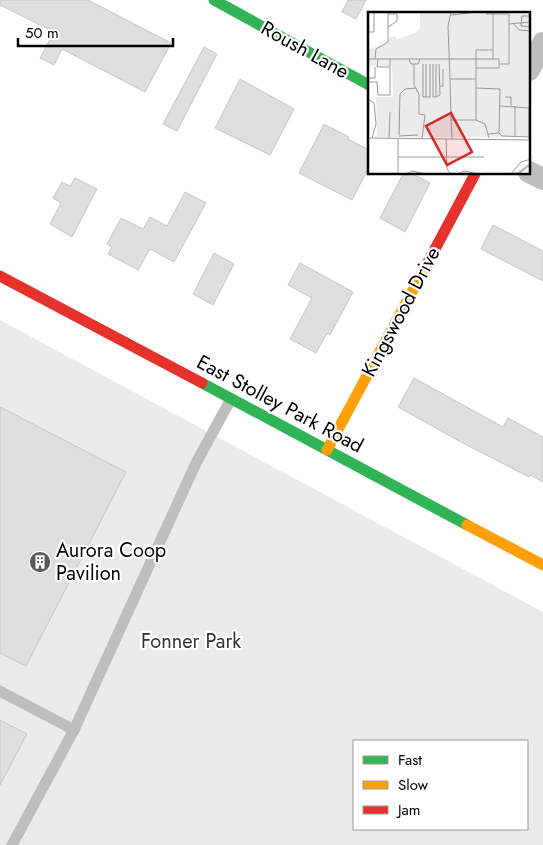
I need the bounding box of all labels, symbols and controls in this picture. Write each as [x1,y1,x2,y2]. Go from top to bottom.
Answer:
inset map [368,12,530,175]
street label: Roush Lane [256,14,354,86]
scale bar [18,15,172,47]
text: 50 m [25,22,59,44]
street label: Kingswood Drive [355,242,447,382]
street label: East Stolley Park Road [192,348,368,460]
place label: Aurora Coop Pavilion [56,536,166,588]
building icon: Aurora Coop Pavilion [28,550,52,574]
park label: Fonner Park [141,627,241,656]
legend [353,740,528,830]
text: Fast [398,749,422,771]
text: Slow [398,774,429,796]
text: Jam [396,799,421,821]

